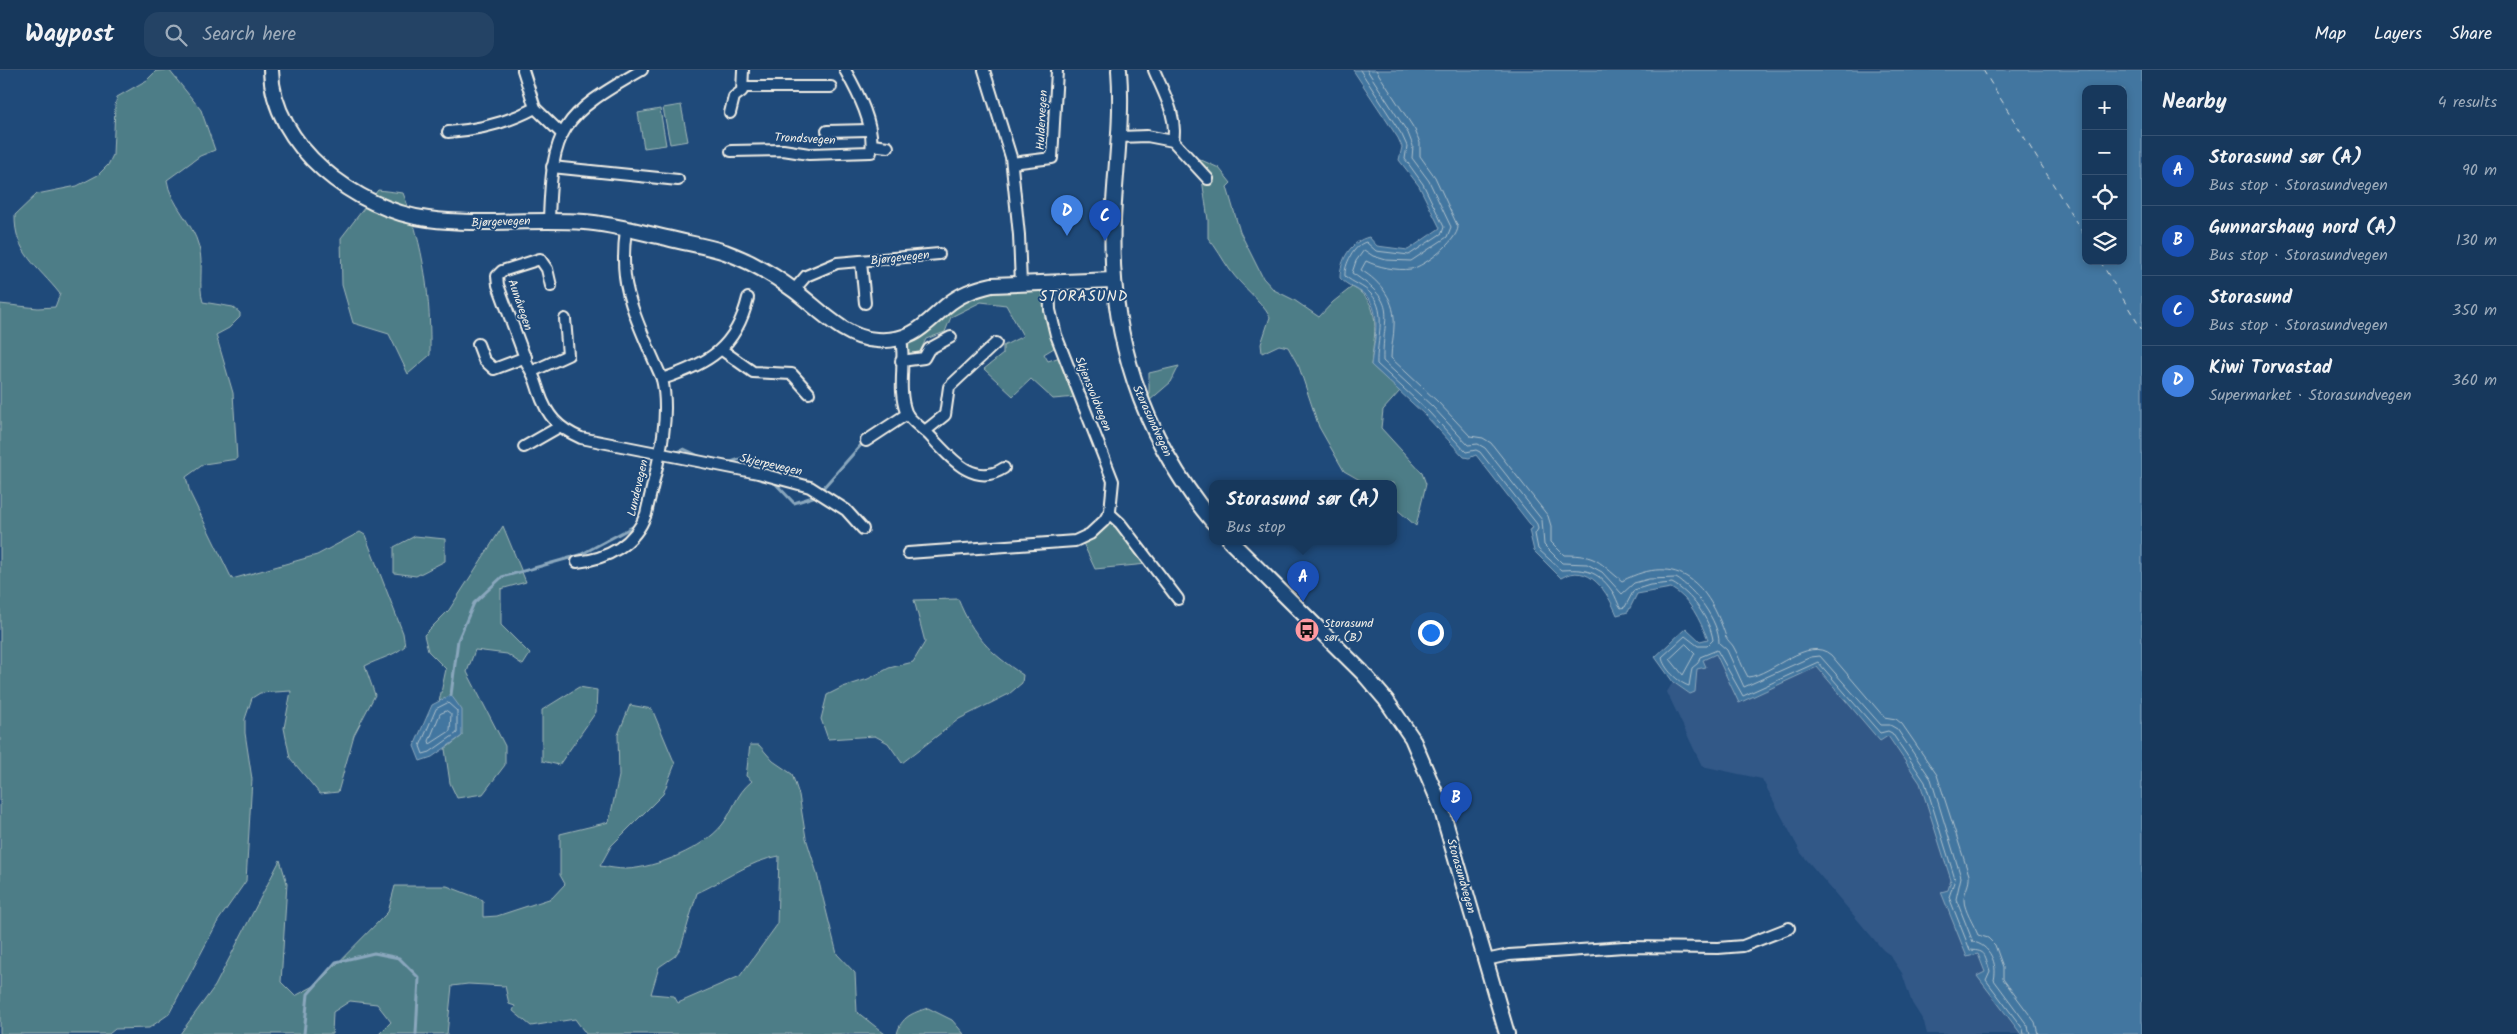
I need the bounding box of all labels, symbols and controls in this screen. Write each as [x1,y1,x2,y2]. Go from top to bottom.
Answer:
search box [144,12,494,57]
text: Waypost [25,15,114,54]
text: Search here [202,20,296,50]
text: Map [2315,20,2346,49]
text: Layers [2374,20,2422,49]
text: Share [2450,20,2492,49]
icon: search [162,21,190,49]
map controls [2082,85,2127,265]
button: + [2082,85,2127,130]
text: Nearby [2162,86,2227,119]
street label: Huldervegen [1031,90,1053,150]
text: 4 results [2438,90,2497,115]
street label: Trondsvegen [774,128,836,150]
button: − [2082,130,2127,175]
text: Storasund sør (A) [2209,143,2362,173]
text: A [2173,158,2183,183]
text: 90 m [2462,158,2497,183]
text: Bus stop · Storasundvegen [2209,173,2388,198]
button: locate [2082,175,2127,220]
pin: D [1051,195,1083,236]
pin: C [1089,200,1121,241]
street label: Bjørgevegen [471,211,531,233]
text: Gunnarshaug nord (A) [2209,213,2397,243]
button: layers [2082,220,2127,265]
text: B [2173,228,2183,253]
text: 130 m [2456,228,2497,253]
text: Bus stop · Storasundvegen [2209,243,2388,268]
street label: Bjørgevegen [870,245,930,271]
street label: Aunåvegen [502,277,538,333]
text: Storasund [2209,283,2292,313]
district label: STORASUND [1040,285,1128,309]
text: C [2173,298,2183,323]
text: 350 m [2452,298,2497,323]
text: Bus stop · Storasundvegen [2209,313,2388,338]
text: Kiwi Torvastad [2209,353,2332,383]
street label: Skjensvoldvegen [1069,354,1117,434]
text: D [2173,368,2183,393]
text: 360 m [2452,368,2497,393]
street label: Storasundvegen [1127,382,1177,460]
text: Supermarket · Storasundvegen [2209,383,2411,408]
street label: Skjerpevegen [738,449,804,481]
street label: Lundevegen [622,458,654,518]
popup [1209,480,1397,545]
text: Storasund sør (A) [1226,485,1380,515]
text: Bus stop [1226,515,1285,540]
pin: A [1287,561,1319,602]
place label: Storasund sør (B) [1324,614,1374,647]
bus stop icon: Storasund sør (B) [1294,617,1320,643]
your location [1418,620,1444,646]
pin: B [1440,782,1472,823]
street label: Storasundvegen [1441,836,1481,916]

